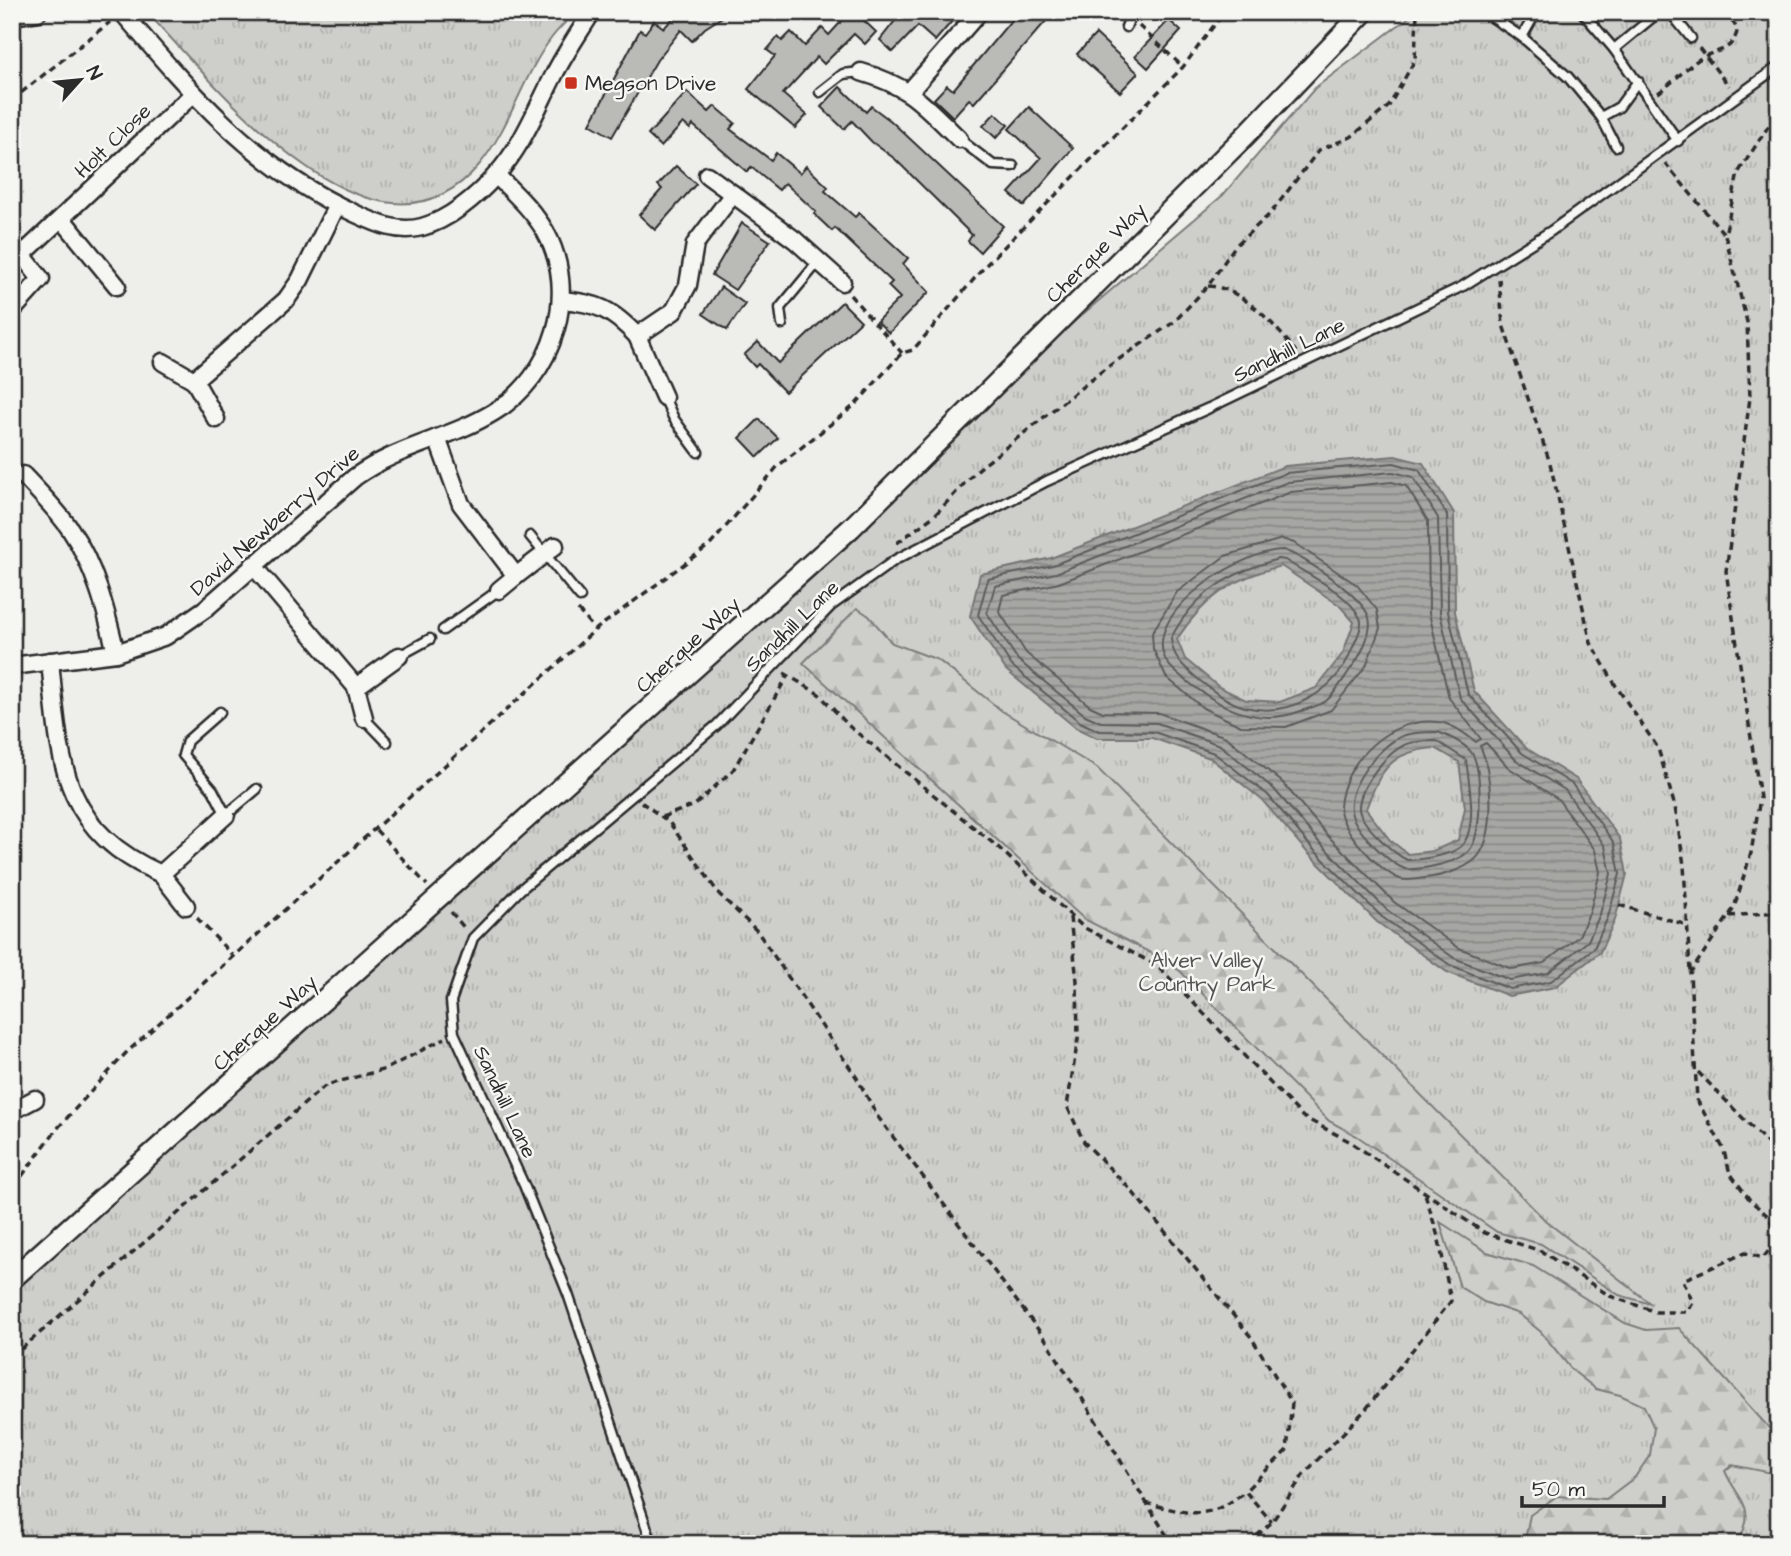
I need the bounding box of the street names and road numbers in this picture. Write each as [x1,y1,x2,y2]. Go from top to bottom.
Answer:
street label: Holt Close [68,97,158,185]
street label: Cherque Way [1039,196,1154,311]
street label: Sandhill Lane [1228,310,1350,390]
street label: David Newberry Drive [184,439,367,604]
street label: Sandhill Lane [738,573,846,679]
street label: Cherque Way [629,590,748,701]
street label: Cherque Way [206,968,325,1079]
street label: Sandhill Lane [466,1041,544,1163]

